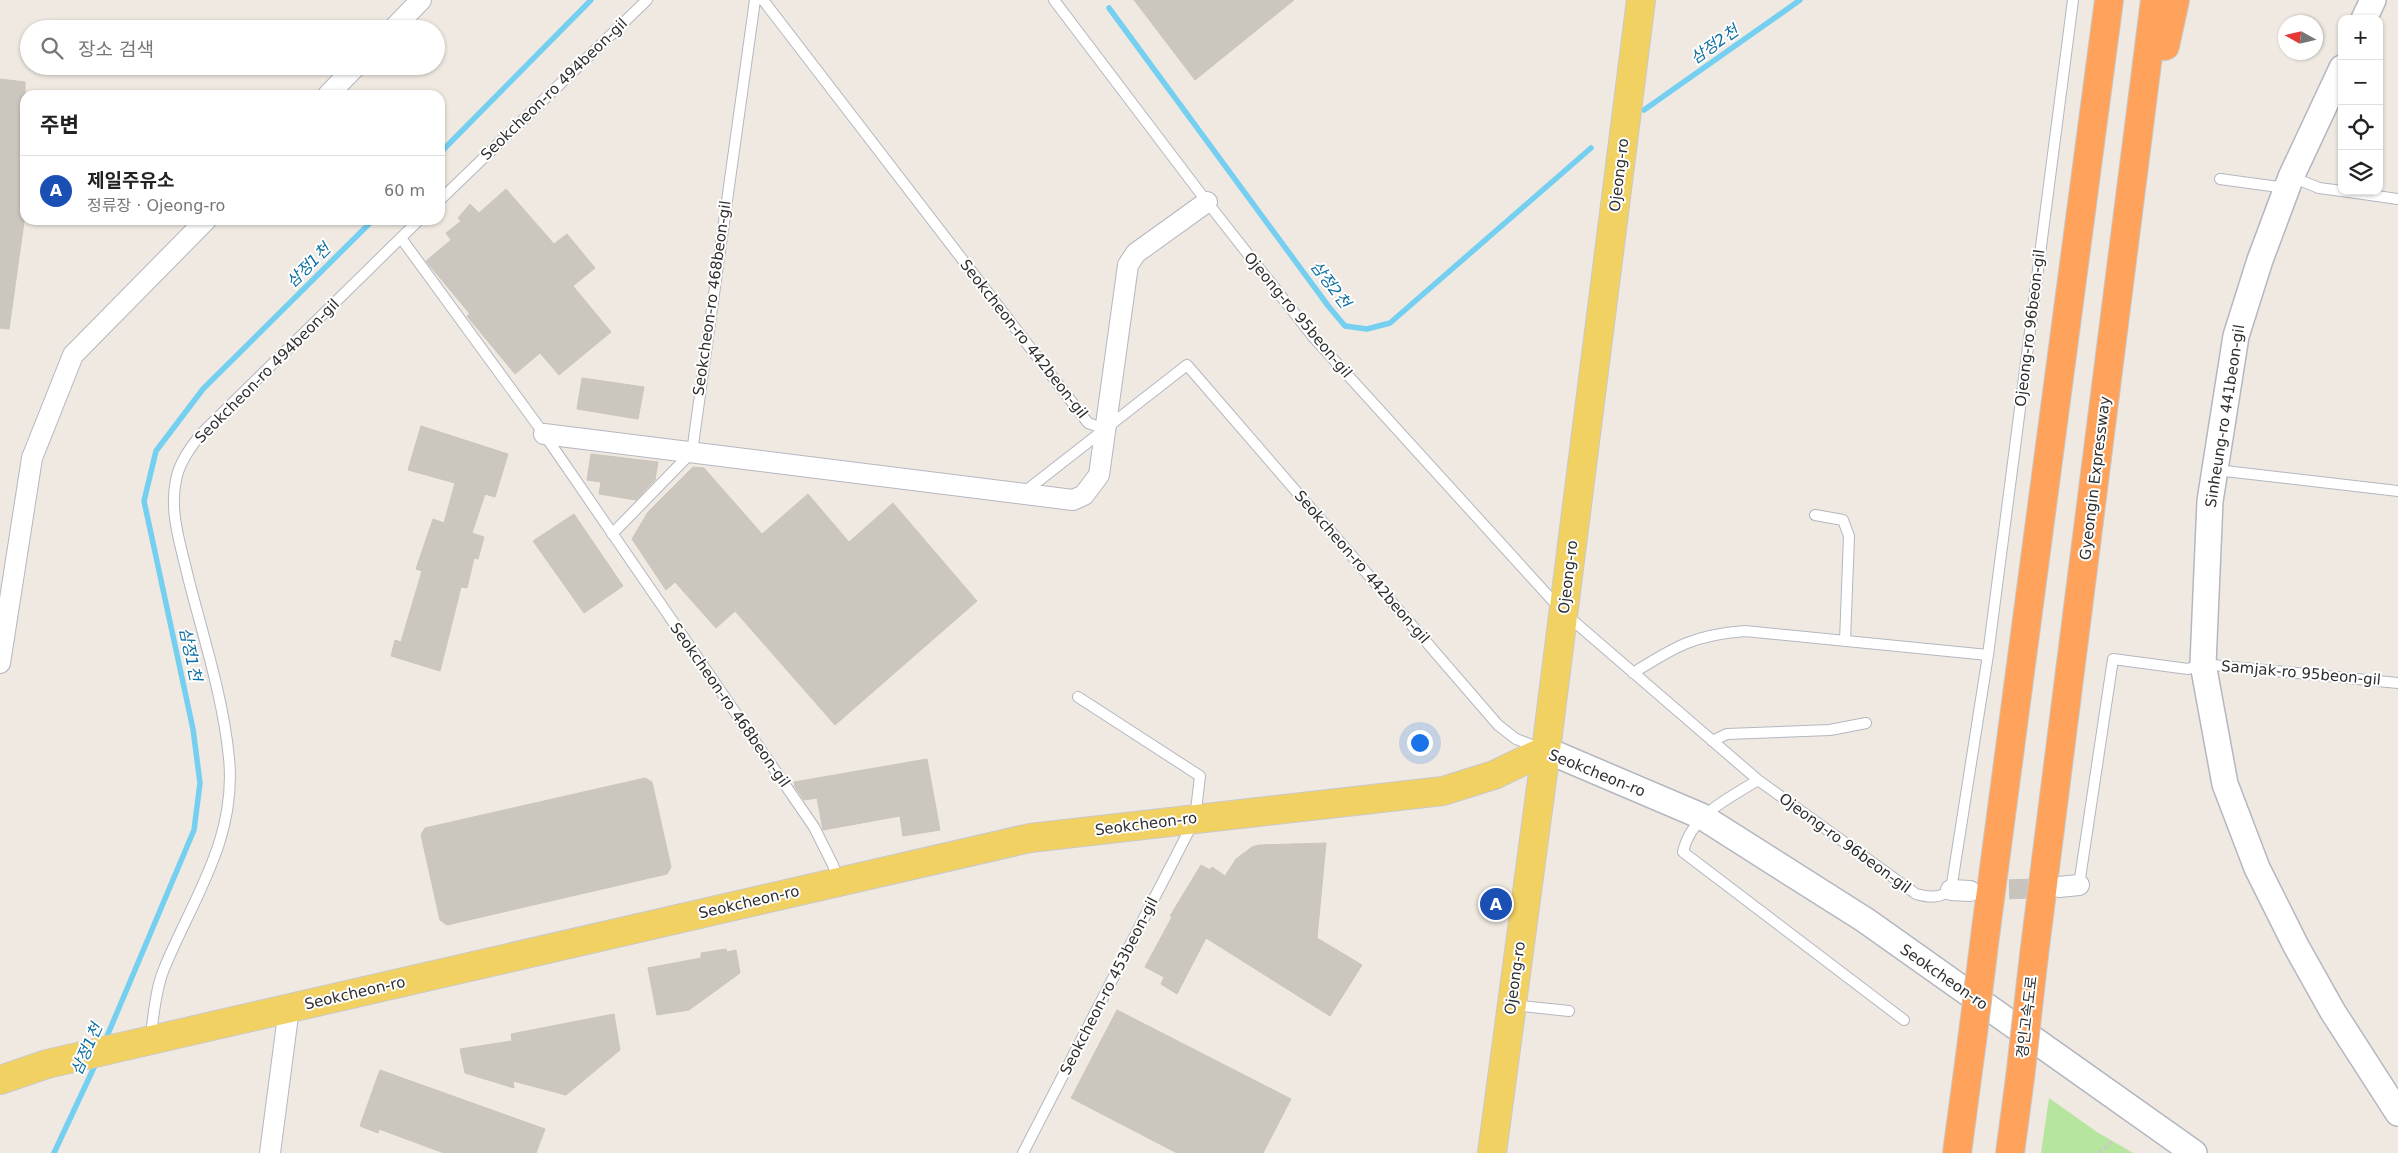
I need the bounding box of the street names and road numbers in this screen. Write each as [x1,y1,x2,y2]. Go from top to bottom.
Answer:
street label: Seokcheon-ro 494beon-gil [477,14,631,164]
street label: Ojeong-ro [1606,137,1632,213]
street label: Seokcheon-ro 468beon-gil [689,199,735,397]
street label: Ojeong-ro 96beon-gil [2011,248,2049,408]
street label: Ojeong-ro 95beon-gil [1240,249,1356,381]
street label: Seokcheon-ro 442beon-gil [956,256,1092,422]
street label: Seokcheon-ro 494beon-gil [191,295,343,447]
street label: Sinheung-ro 441beon-gil [2202,323,2248,509]
street label: Gyeongin Expressway [2076,395,2114,561]
street label: Seokcheon-ro 442beon-gil [1291,487,1433,647]
street label: Ojeong-ro [1555,539,1581,615]
street label: Seokcheon-ro 468beon-gil [666,619,794,791]
street label: Samjak-ro 95beon-gil [2220,657,2382,689]
street label: Seokcheon-ro [1546,745,1648,801]
street label: Ojeong-ro 96beon-gil [1776,789,1914,897]
street label: Seokcheon-ro [1094,809,1198,839]
street label: Seokcheon-ro [697,882,801,922]
street label: Seokcheon-ro 453beon-gil [1056,894,1162,1078]
street label: Ojeong-ro [1501,940,1529,1016]
street label: Seokcheon-ro [1897,940,1991,1014]
street label: Seokcheon-ro [303,973,407,1013]
street label: 경인고속도로 [2013,975,2041,1059]

